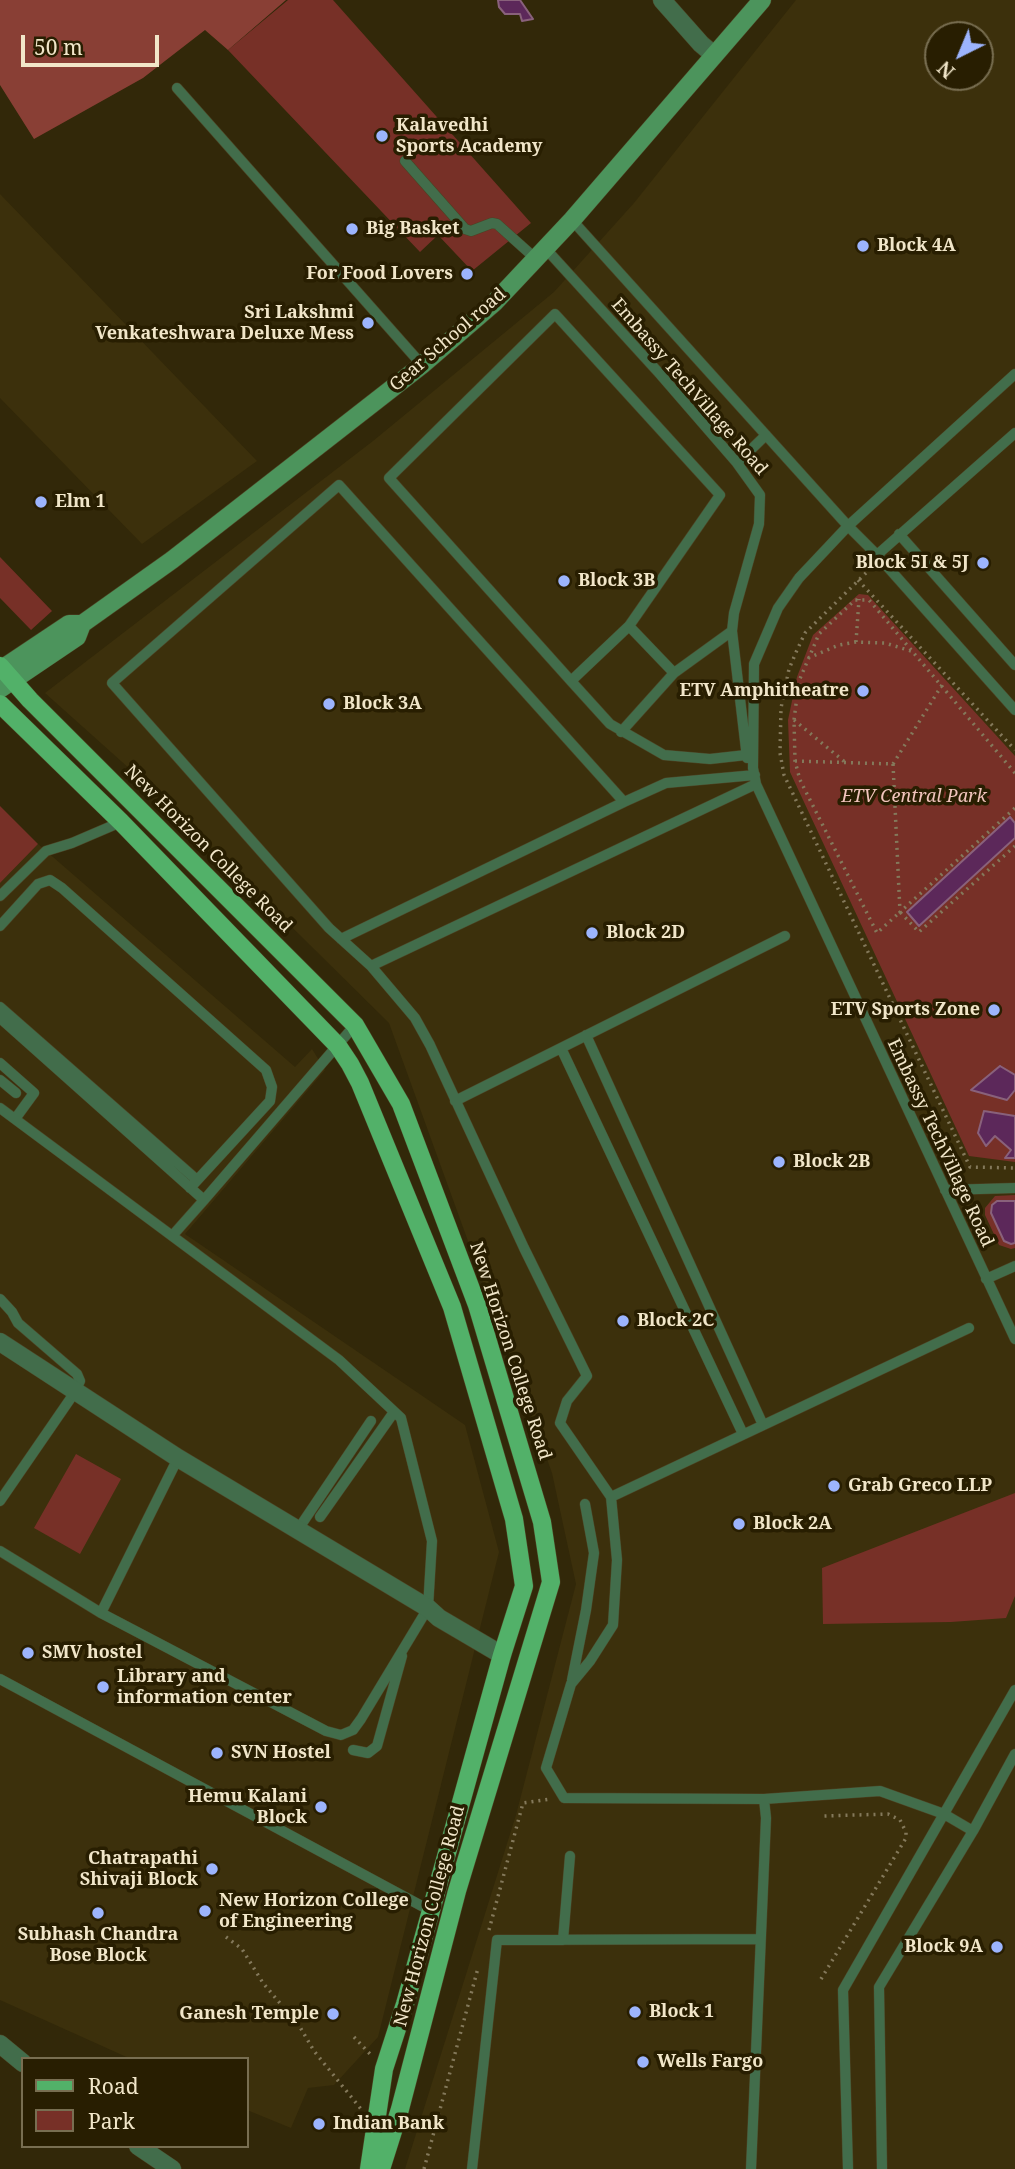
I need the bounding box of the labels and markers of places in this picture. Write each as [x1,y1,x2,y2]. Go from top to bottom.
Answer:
place label: Kalavedhi Sports Academy [396,115,542,158]
marker: Kalavedhi Sports Academy [374,128,390,144]
place label: Big Basket [366,218,459,240]
marker: Big Basket [344,221,360,237]
place label: Block 4A [877,235,956,257]
marker: Block 4A [855,238,871,254]
place label: For Food Lovers [306,263,453,285]
marker: For Food Lovers [459,266,475,282]
place label: Sri Lakshmi Venkateshwara Deluxe Mess [95,302,354,344]
marker: Sri Lakshmi Venkateshwara Deluxe Mess [360,315,376,331]
place label: Elm 1 [55,491,106,513]
marker: Elm 1 [33,494,49,510]
place label: Block 5I & 5J [855,552,969,574]
marker: Block 5I & 5J [975,555,991,571]
place label: Block 3B [578,570,655,592]
marker: Block 3B [556,573,572,589]
place label: ETV Amphitheatre [680,680,849,702]
marker: ETV Amphitheatre [855,683,871,699]
place label: Block 3A [343,693,422,715]
marker: Block 3A [321,696,337,712]
place label: Block 2D [606,922,685,944]
marker: Block 2D [584,925,600,941]
place label: ETV Sports Zone [831,999,980,1021]
marker: ETV Sports Zone [986,1002,1002,1018]
place label: Block 2B [793,1151,870,1173]
marker: Block 2B [771,1154,787,1170]
place label: Block 2C [637,1310,714,1332]
marker: Block 2C [615,1313,631,1329]
place label: Grab Greco LLP [848,1475,992,1497]
marker: Grab Greco LLP [826,1478,842,1494]
place label: Block 2A [753,1513,832,1535]
marker: Block 2A [731,1516,747,1532]
place label: SMV hostel [42,1642,142,1664]
marker: SMV hostel [20,1645,36,1661]
place label: Library and information center [117,1666,292,1708]
marker: Library and information center [95,1679,111,1695]
place label: SVN Hostel [231,1742,331,1764]
marker: SVN Hostel [209,1745,225,1761]
place label: Hemu Kalani Block [188,1786,307,1828]
marker: Hemu Kalani Block [313,1799,329,1815]
place label: Chatrapathi Shivaji Block [80,1848,198,1890]
marker: Chatrapathi Shivaji Block [204,1861,220,1877]
place label: New Horizon College of Engineering [219,1890,409,1932]
marker: New Horizon College of Engineering [197,1903,213,1919]
marker: Subhash Chandra Bose Block [90,1905,106,1921]
place label: Subhash Chandra Bose Block [18,1924,178,1966]
place label: Block 9A [904,1936,983,1958]
marker: Block 9A [989,1939,1005,1955]
place label: Block 1 [649,2001,714,2023]
place label: Ganesh Temple [179,2003,319,2025]
marker: Block 1 [627,2004,643,2020]
marker: Ganesh Temple [325,2006,341,2022]
place label: Wells Fargo [657,2051,763,2073]
marker: Wells Fargo [635,2054,651,2070]
place label: Indian Bank [333,2113,444,2135]
marker: Indian Bank [311,2116,327,2132]

